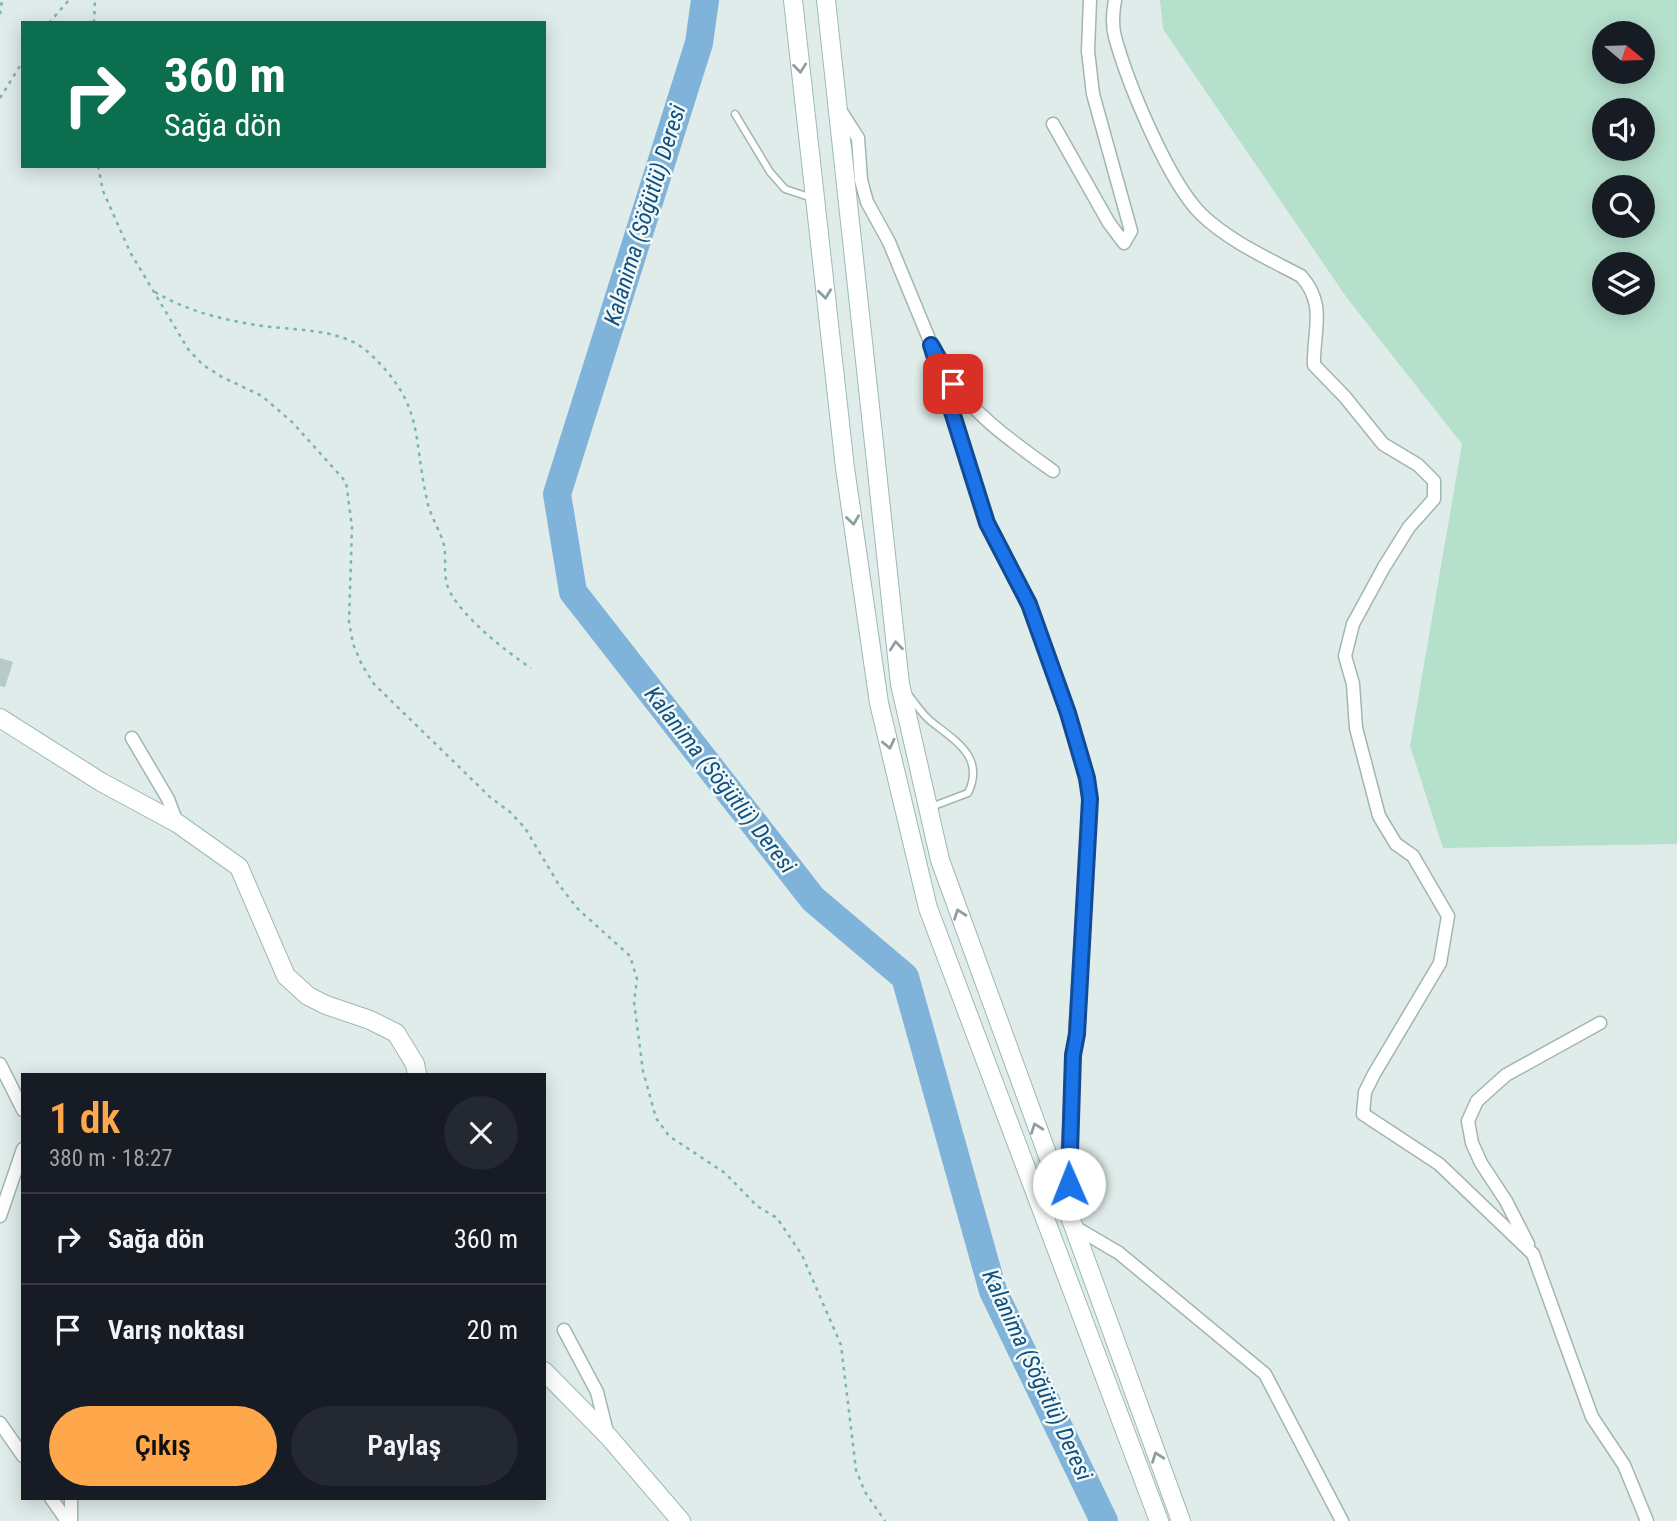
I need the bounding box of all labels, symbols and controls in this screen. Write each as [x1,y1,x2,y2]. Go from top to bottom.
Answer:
north arrow [1592,21,1656,84]
map controls [1592,21,1655,315]
text: 360 m [164,47,286,104]
icon: right [49,49,140,140]
one-way arrow [792,63,807,74]
button: sound [1592,98,1655,161]
water label: Kalanima (Söğütlü) Deresi [599,101,692,329]
text: Sağa dön [164,106,282,144]
button: search [1592,175,1655,238]
button: layers [1592,252,1655,315]
one-way arrow [818,288,833,300]
pin [923,354,983,414]
icon: arrive [934,365,972,403]
one-way arrow [845,514,860,526]
one-way arrow [888,640,903,652]
water label: Kalanima (Söğütlü) Deresi [639,681,802,879]
one-way arrow [881,738,895,750]
one-way arrow [953,909,967,921]
text: 1 dk [49,1094,120,1143]
button: close [444,1096,518,1170]
one-way arrow [1031,1123,1045,1135]
text: 380 m · 18:27 [49,1145,173,1172]
position arrow [1032,1147,1106,1221]
icon: right [49,1220,87,1258]
text: Sağa dön [108,1224,204,1254]
text: 360 m [454,1224,518,1254]
water label: Kalanima (Söğütlü) Deresi [976,1265,1098,1485]
icon: arrive [49,1311,87,1349]
text: Varış noktası [108,1315,245,1345]
text: 20 m [467,1315,518,1345]
button: Çıkış [49,1406,277,1486]
button: Paylaş [291,1406,518,1486]
one-way arrow [1151,1451,1165,1463]

